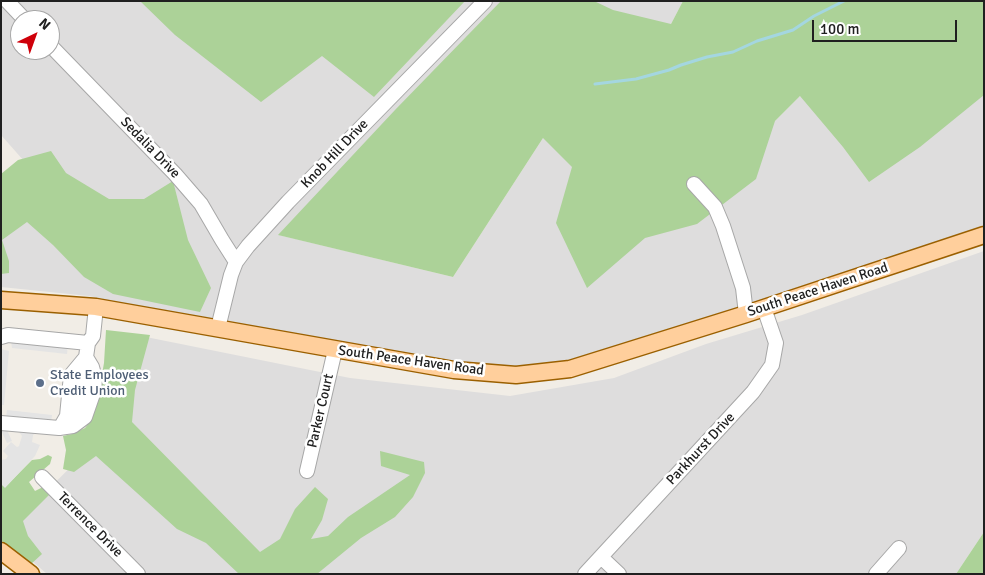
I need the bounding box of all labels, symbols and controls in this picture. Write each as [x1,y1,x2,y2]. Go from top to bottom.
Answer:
north arrow [10,10,60,60]
scale bar [815,10,960,42]
text: N [35,15,54,34]
text: 100 m [820,20,860,38]
street label: Sedalia Drive [117,114,183,182]
street label: Knob Hill Drive [298,116,372,192]
street label: South Peace Haven Road [746,259,890,321]
street label: South Peace Haven Road [337,342,485,380]
place label: State Employees Credit Union [50,367,149,400]
street label: Parker Court [304,372,338,450]
marker: State Employees Credit Union [34,377,46,389]
street label: Parkhurst Drive [663,409,739,489]
street label: Terrence Drive [54,489,126,561]

